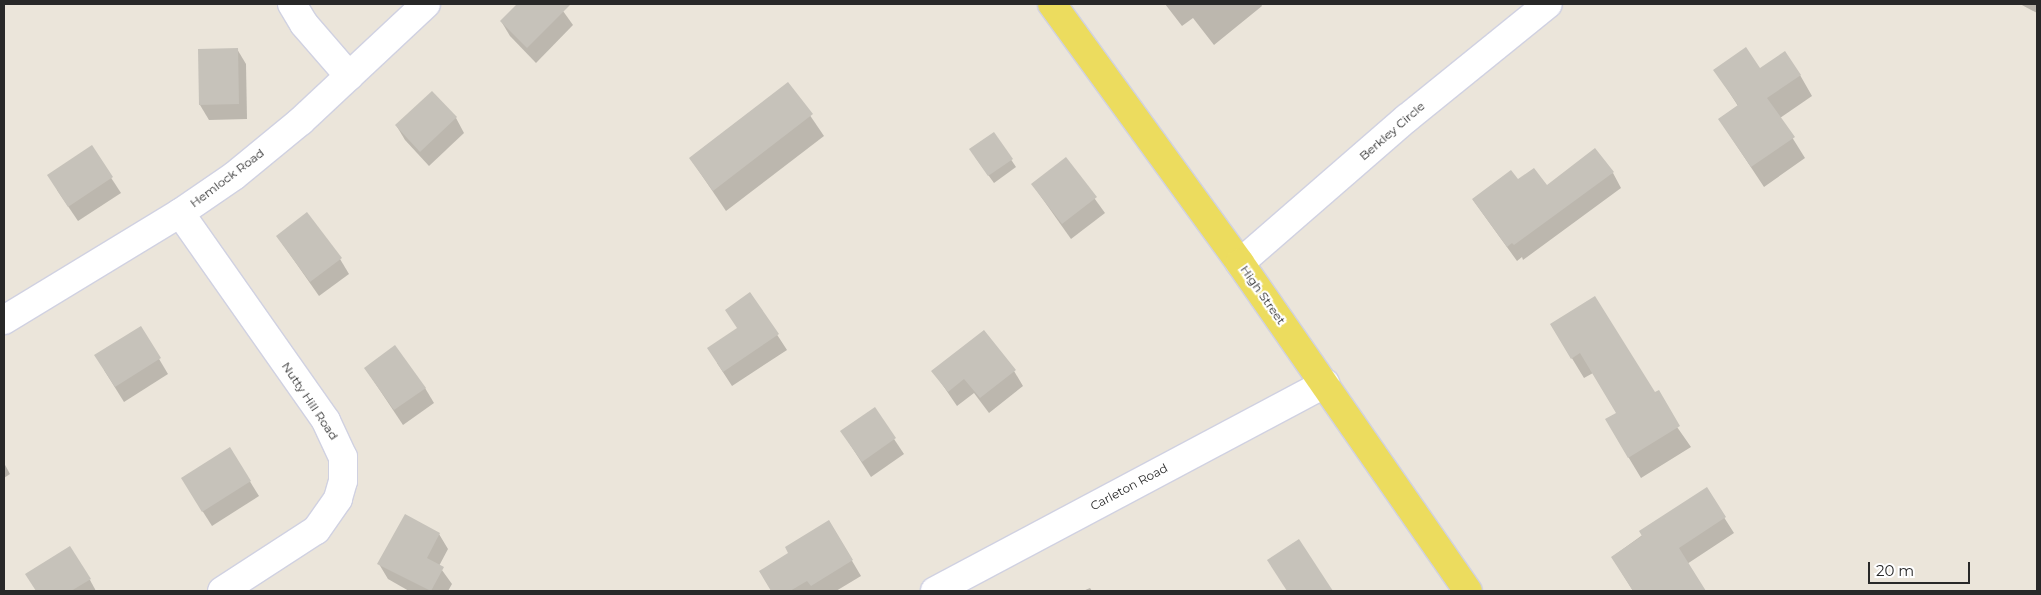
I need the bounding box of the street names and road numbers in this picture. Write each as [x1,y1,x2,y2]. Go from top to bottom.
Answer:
street label: Berkley Circle [1356,99,1428,163]
street label: Hemlock Road [187,146,267,210]
street label: High Street [1237,263,1289,327]
street label: Nutty Hill Road [279,359,341,443]
street label: Carleton Road [1088,461,1170,513]

